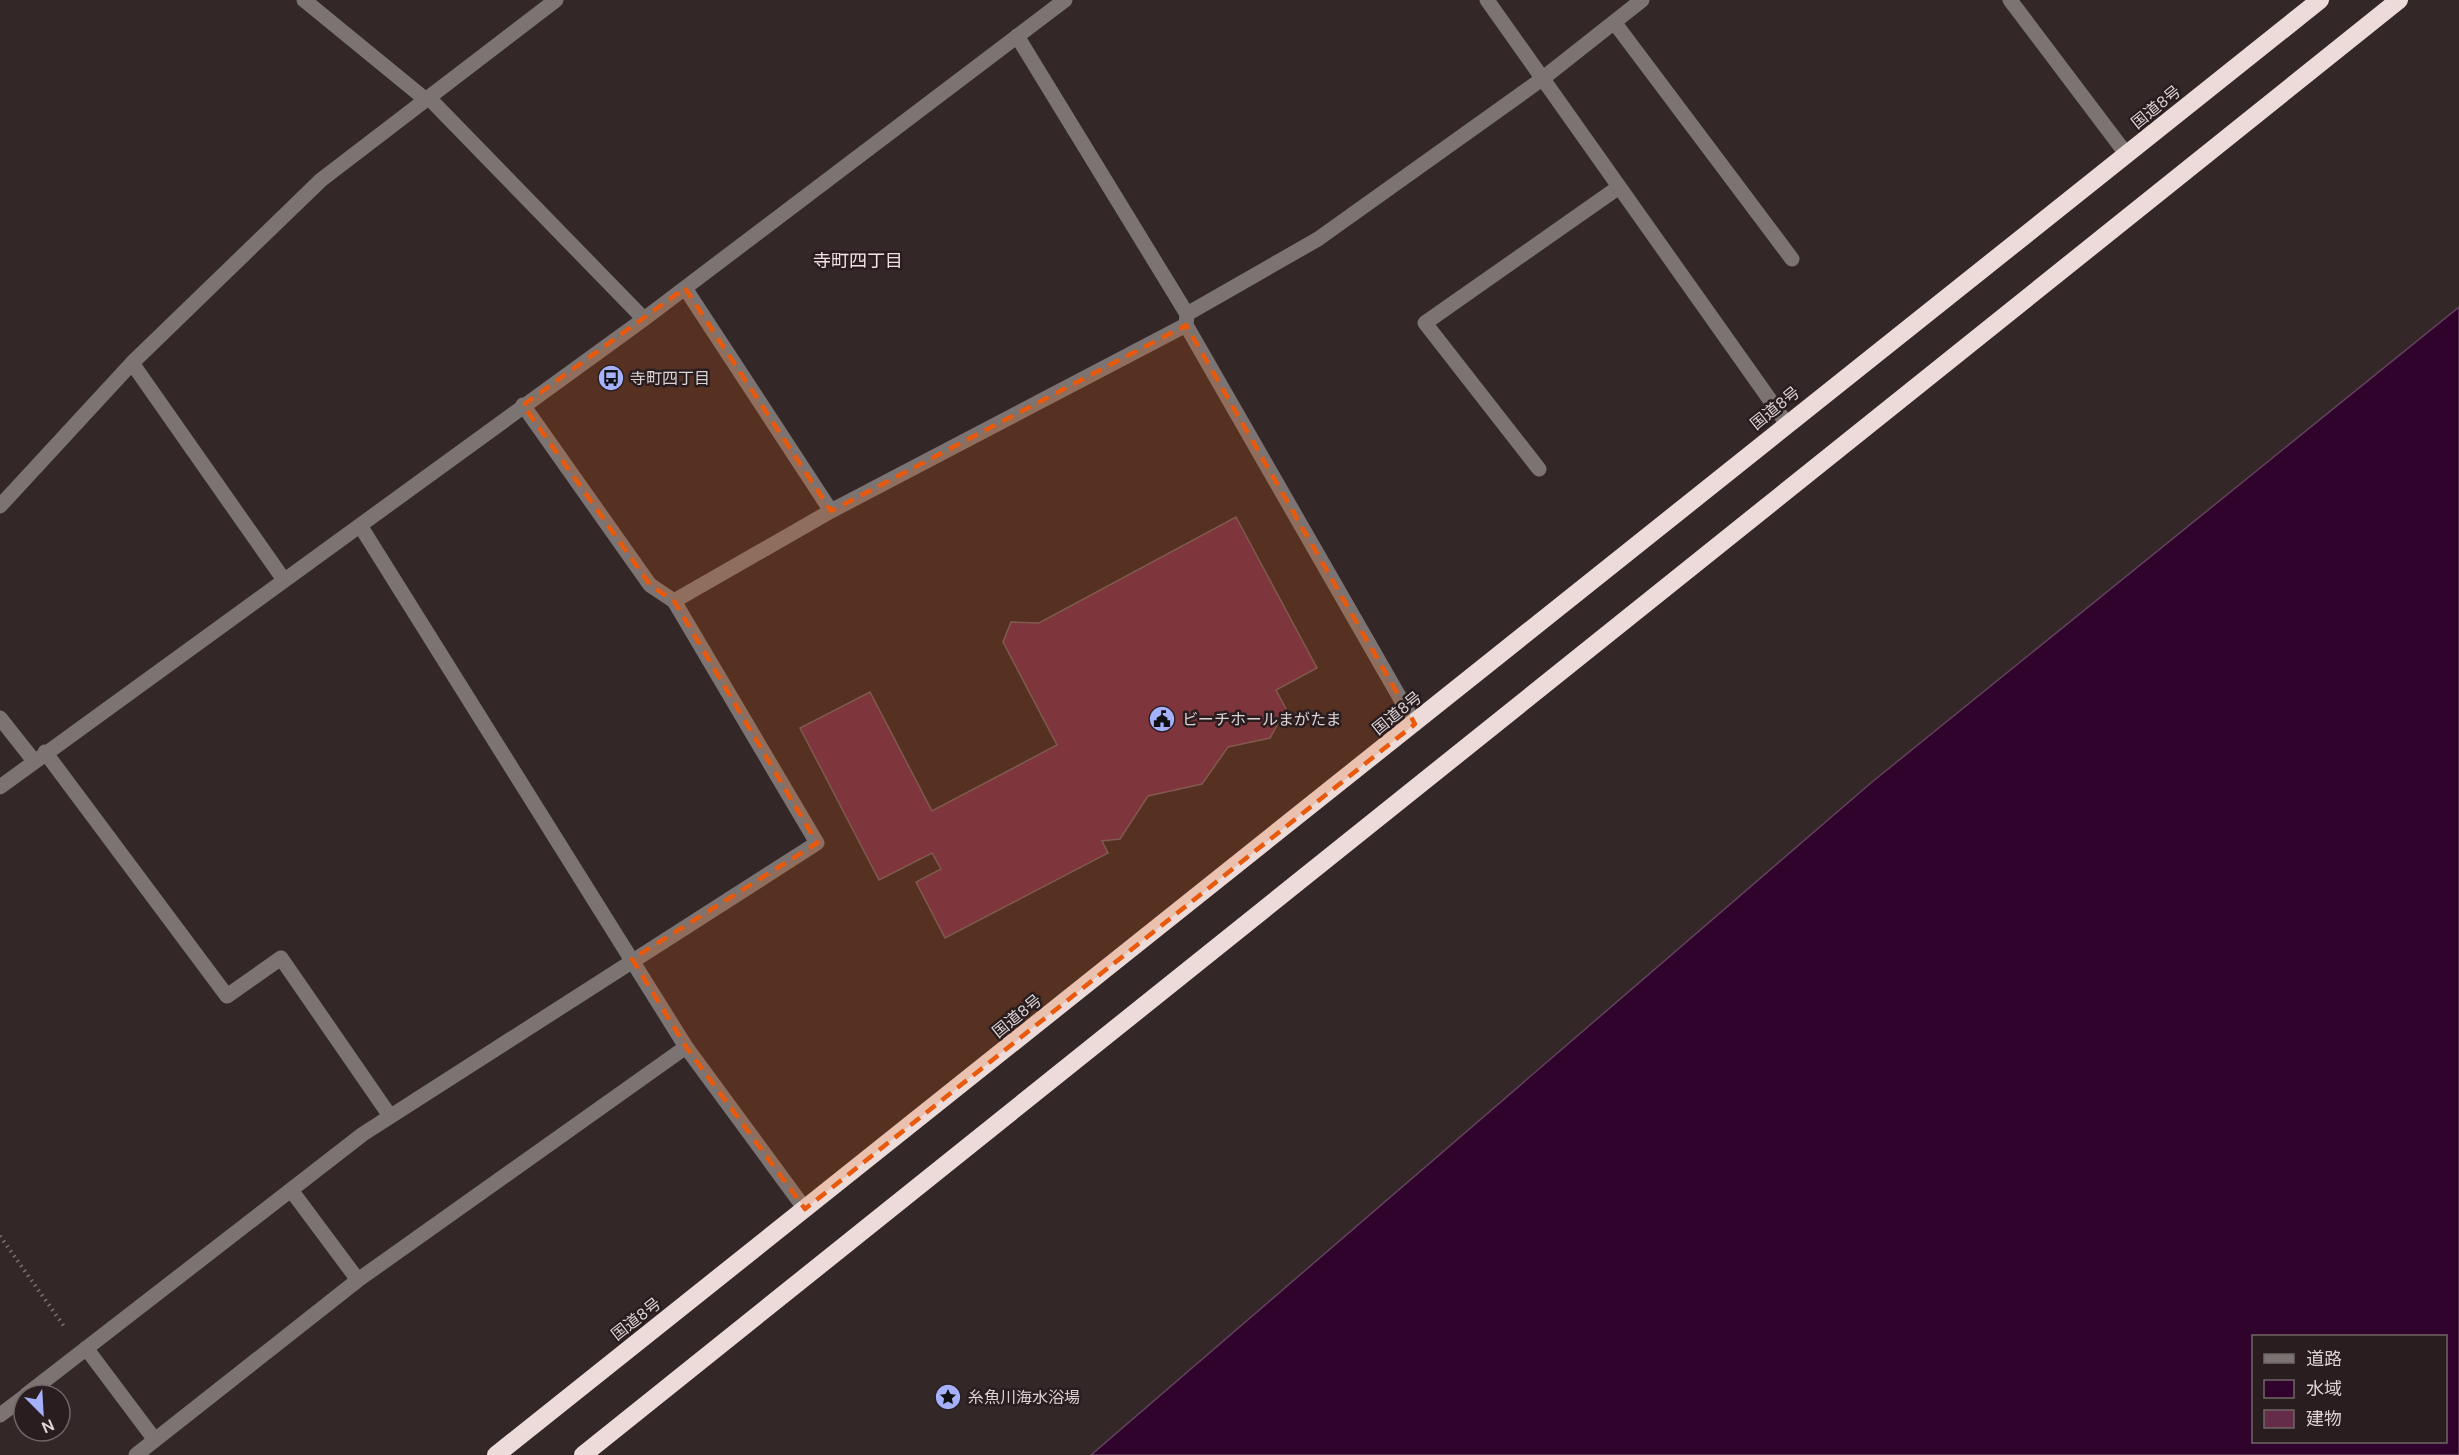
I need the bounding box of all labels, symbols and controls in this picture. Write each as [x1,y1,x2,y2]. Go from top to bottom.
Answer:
street label: 国道8号 [2127,81,2185,133]
district label: 寺町四丁目 [813,249,903,273]
bus stop icon: 寺町四丁目 [596,363,626,393]
place label: 寺町四丁目 [630,368,710,389]
street label: 国道8号 [1746,382,1804,434]
street label: 国道8号 [1368,687,1426,739]
public building icon: ビーチホールまがたま [1147,704,1177,734]
place label: ビーチホールまがたま [1182,709,1342,730]
street label: 国道8号 [988,990,1046,1042]
street label: 国道8号 [607,1293,665,1345]
legend [2252,1335,2447,1443]
text: 道路 [2306,1347,2342,1371]
text: 水域 [2306,1377,2342,1401]
place icon: 糸魚川海水浴場 [933,1382,963,1412]
north arrow [12,1383,72,1443]
place label: 糸魚川海水浴場 [968,1387,1080,1408]
text: 建物 [2306,1407,2342,1431]
text: N [38,1414,57,1438]

